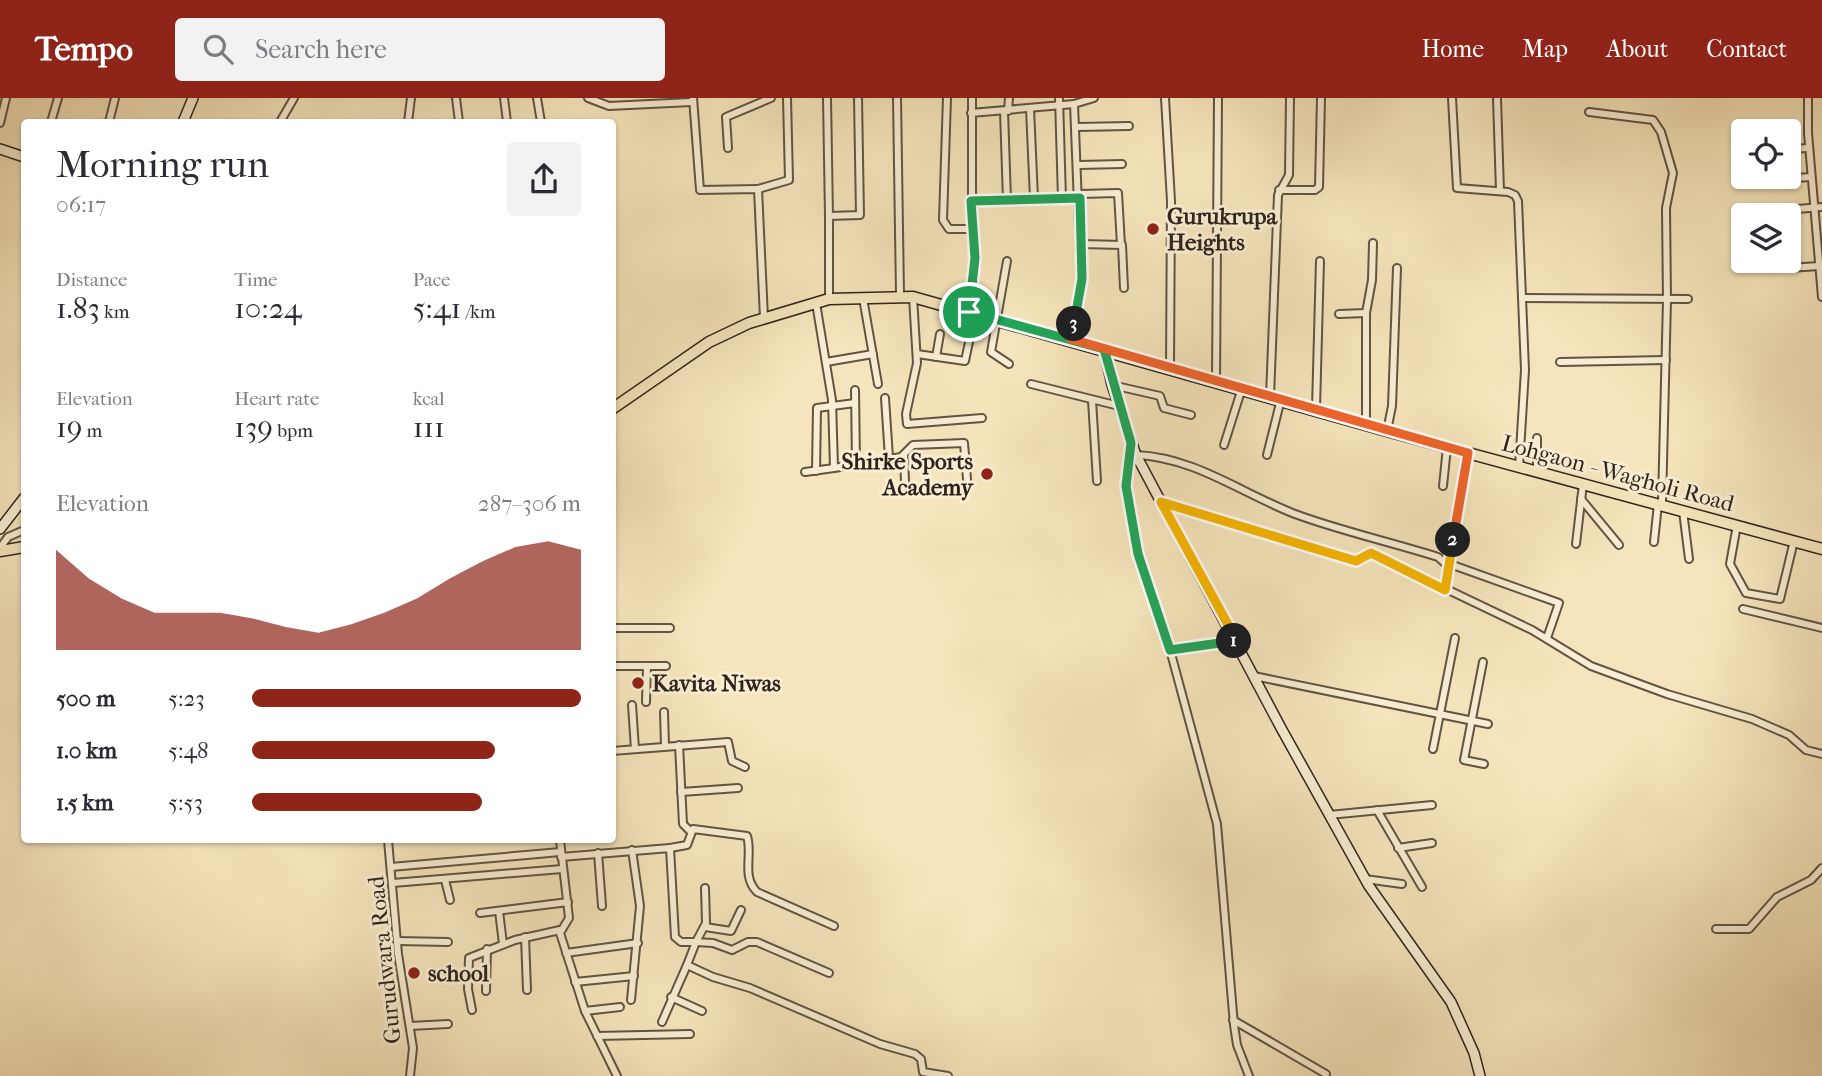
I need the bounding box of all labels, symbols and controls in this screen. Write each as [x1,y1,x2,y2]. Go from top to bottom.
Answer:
search box [175,18,665,81]
text: Tempo [35,30,133,69]
icon: search [199,30,237,68]
text: Search here [255,34,387,65]
text: Home [1422,35,1484,63]
text: Map [1522,35,1568,63]
text: About [1606,35,1668,63]
text: Contact [1706,35,1787,63]
map controls [1731,119,1801,273]
button: locate [1731,119,1801,189]
text: Morning run [56,142,269,187]
button: share [507,142,581,216]
text: 06:17 [56,191,106,218]
place label: Gurukrupa Heights [1167,203,1278,256]
button: layers [1731,203,1801,273]
marker: Gurukrupa Heights [1145,221,1161,237]
text: Distance [56,269,127,291]
text: Time [234,269,278,291]
text: Pace [413,269,451,291]
pin [939,282,999,342]
text: 1.83 [56,291,100,326]
text: 10:24 [234,291,302,326]
text: 5:41 [413,291,461,326]
icon: arrive [950,293,988,331]
text: km [100,301,130,323]
text: /km [461,301,496,323]
pin: 3 [1056,306,1092,342]
text: 3 [1070,312,1077,334]
text: Elevation [56,388,133,410]
text: Heart rate [234,388,319,410]
text: kcal [413,388,445,410]
text: 19 [56,410,82,445]
text: 139 [234,410,273,445]
text: 111 [413,410,445,445]
text: m [82,420,102,442]
text: bpm [273,420,313,442]
street label: Lohgaon - Wagholi Road [1499,429,1737,518]
place label: Shirke Sports Academy [842,448,975,501]
marker: Shirke Sports Academy [979,466,995,482]
text: Elevation [56,490,149,517]
text: 287–306 m [478,490,581,517]
pin: 2 [1436,522,1470,558]
text: 2 [1448,528,1457,550]
pin: 1 [1216,624,1252,658]
text: 1 [1230,629,1237,651]
place label: Kavita Niwas [652,670,781,697]
marker: Kavita Niwas [630,675,646,691]
text: 500 m [56,685,115,712]
text: 5:23 [168,685,205,712]
text: 1.0 km [56,737,117,764]
text: 5:48 [168,737,209,764]
text: 1.5 km [56,789,114,816]
text: 5:53 [168,789,203,816]
street label: Gurudwara Road [362,874,407,1045]
place label: school [428,960,489,987]
marker: school [406,965,422,981]

